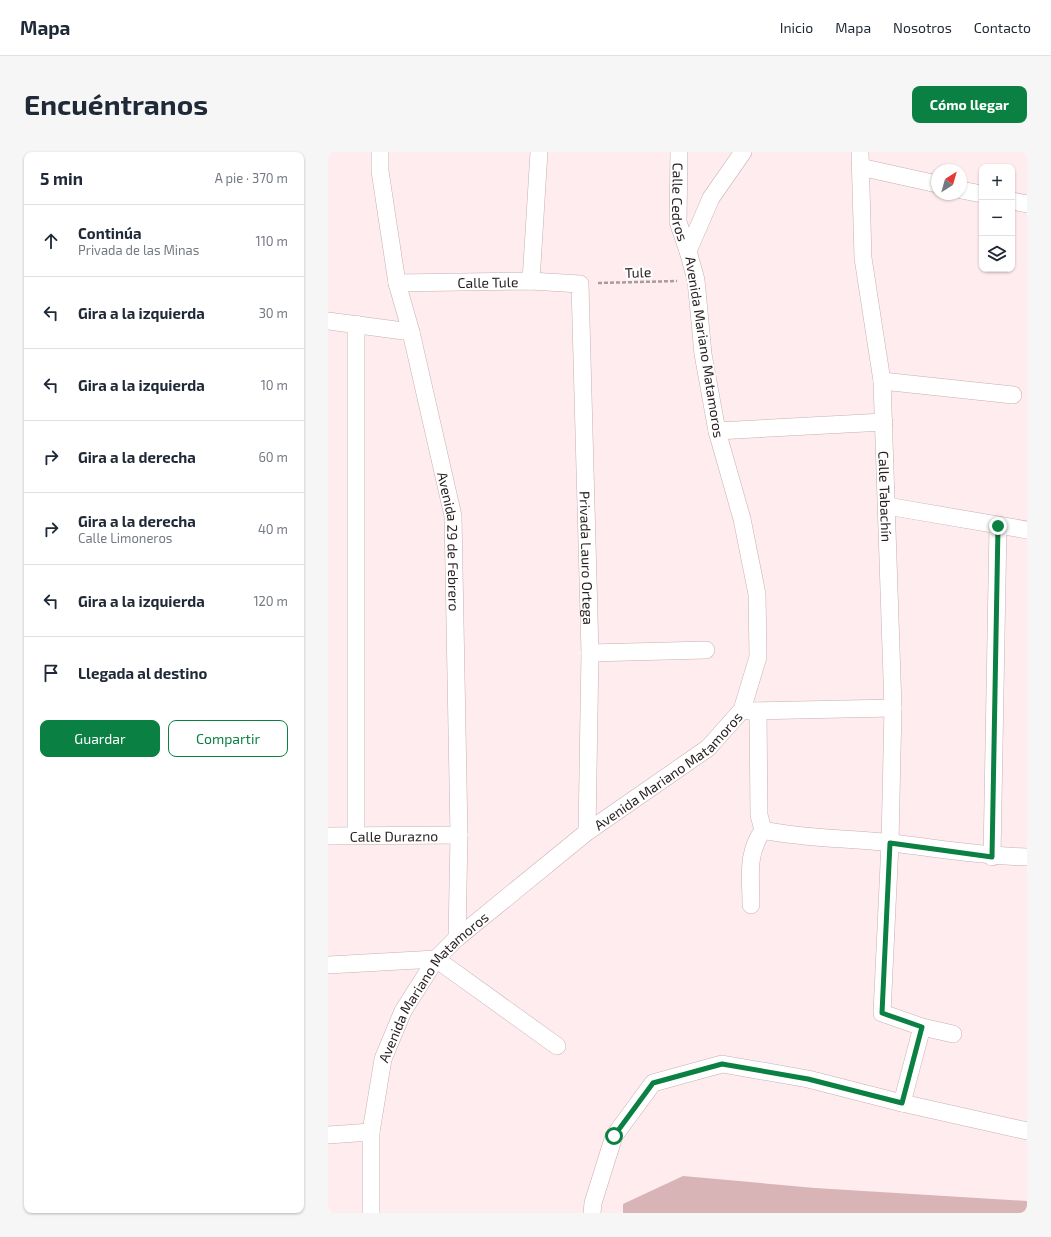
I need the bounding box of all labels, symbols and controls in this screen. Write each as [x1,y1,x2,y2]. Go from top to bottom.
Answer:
text: Mapa [20,16,70,39]
text: Inicio [780,19,813,36]
text: Mapa [835,19,871,36]
text: Nosotros [893,19,952,36]
text: Contacto [974,19,1031,36]
button: Cómo llegar [912,86,1027,123]
text: Encuéntranos [24,87,208,121]
street label: Calle Cedros [670,163,692,243]
north arrow [931,164,967,200]
map controls [979,164,1015,272]
button: + [979,164,1015,200]
text: 5 min [40,168,83,188]
text: A pie · 370 m [215,170,288,186]
button: − [979,200,1015,236]
text: Continúa [78,224,141,242]
icon: ahead [40,230,62,252]
text: 110 m [256,233,288,249]
button: layers [979,236,1015,272]
text: Privada de las Minas [78,242,199,258]
street label: Avenida Mariano Matamoros [682,255,728,439]
street label: Tule [624,263,652,281]
street label: Calle Tule [457,273,519,291]
icon: left [40,302,62,324]
text: Gira a la izquierda [78,304,205,322]
text: 30 m [259,305,288,321]
icon: left [40,374,62,396]
text: Gira a la izquierda [78,376,205,394]
text: 10 m [261,377,288,393]
icon: right [40,446,62,468]
text: Gira a la derecha [78,448,196,466]
text: 60 m [258,449,288,465]
street label: Calle Tabachín [876,451,896,542]
street label: Avenida 29 de Febrero [435,470,463,612]
street label: Privada Lauro Ortega [577,491,598,625]
text: Gira a la derecha [78,512,196,530]
route end [989,517,1007,535]
icon: right [40,518,62,540]
text: 40 m [258,521,288,537]
text: Calle Limoneros [78,530,172,546]
icon: left [40,590,62,612]
text: Gira a la izquierda [78,592,205,610]
text: 120 m [253,593,288,609]
icon: arrive [40,662,62,684]
text: Llegada al destino [78,664,207,682]
street label: Avenida Mariano Matamoros [591,708,745,833]
button: Guardar [40,720,160,757]
button: Compartir [168,720,288,757]
street label: Calle Durazno [350,827,438,844]
street label: Avenida Mariano Matamoros [374,908,491,1065]
route start [605,1127,623,1145]

